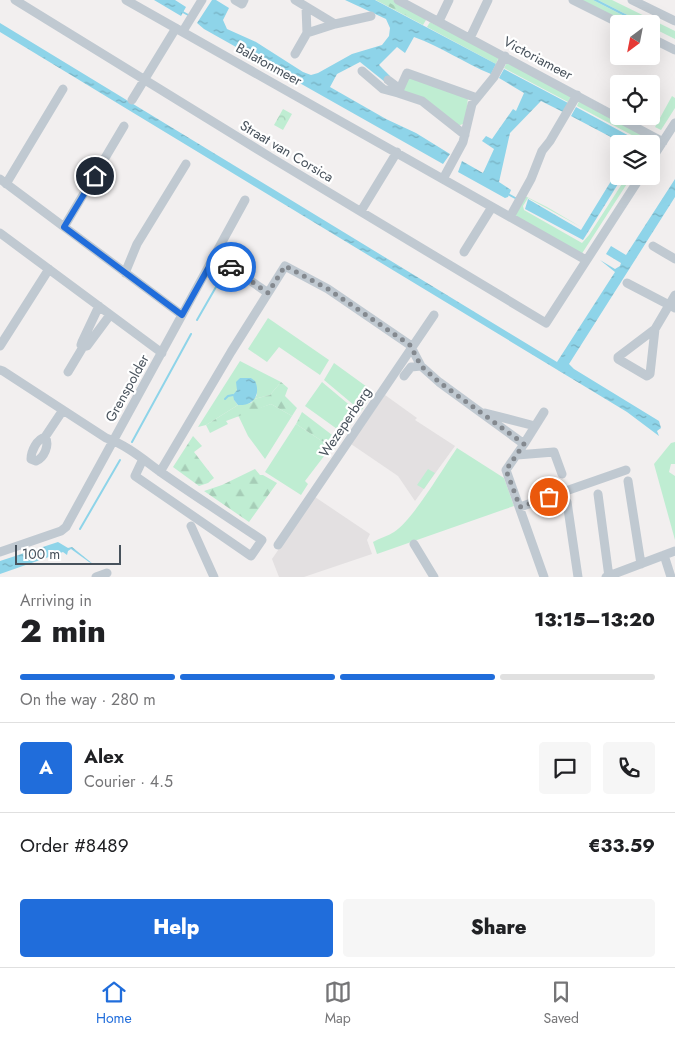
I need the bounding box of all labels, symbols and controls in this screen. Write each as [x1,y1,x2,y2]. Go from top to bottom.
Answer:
north arrow [610,15,660,65]
map controls [610,15,660,185]
street label: Victoriameer [500,31,576,85]
street label: Balatonmeer [232,38,306,91]
button: locate [610,75,660,125]
street label: Straat van Corsica [236,115,338,187]
button: layers [610,135,660,185]
pin [74,155,116,197]
icon: home [81,162,109,190]
courier [206,242,256,292]
icon: car [217,253,245,281]
street label: Grenspolder [100,350,154,425]
street label: Wezeperberg [314,383,376,461]
pin [528,476,570,518]
icon: bag [535,483,563,511]
scale bar [15,542,121,565]
text: 100 m [22,544,60,564]
text: Arriving in [20,589,92,612]
text: 13:15–13:20 [534,606,655,633]
text: 2 min [20,608,106,654]
text: On the way · 280 m [20,688,156,711]
button: chat [539,742,591,794]
button: phone [603,742,655,794]
text: Alex [84,743,124,770]
text: A [39,754,53,781]
text: Courier · 4.5 [84,770,173,793]
text: Order #8489 [20,832,129,859]
text: €33.59 [588,832,655,859]
button: Help [20,899,333,957]
button: Share [343,899,655,957]
tab: Home [96,978,132,1028]
tab: Map [324,978,352,1028]
tab: Saved [544,978,579,1028]

